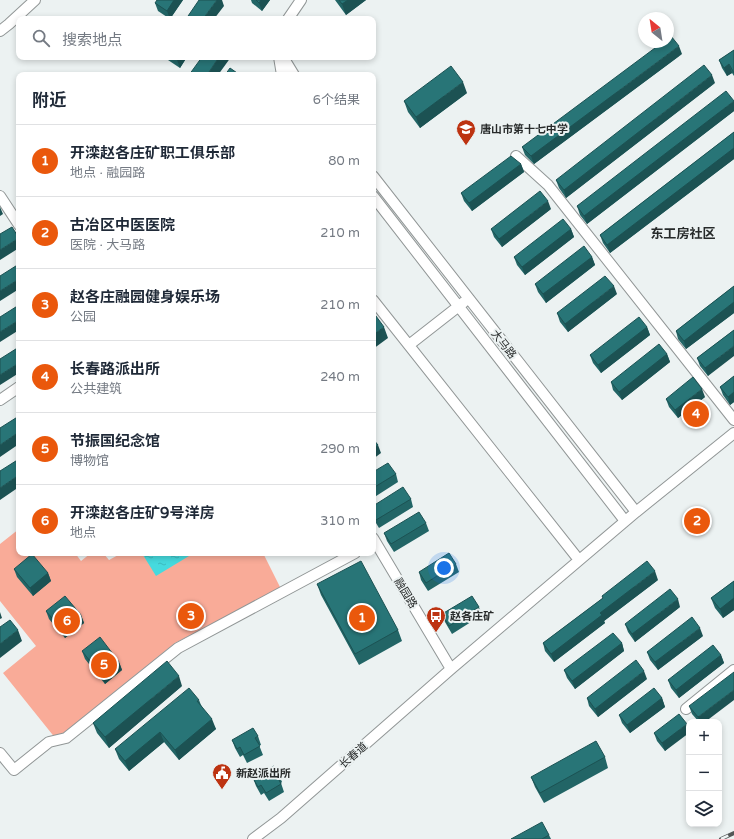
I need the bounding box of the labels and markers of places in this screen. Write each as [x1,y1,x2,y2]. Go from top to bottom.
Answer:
school or university icon: 唐山市第十七中学 [455,118,477,146]
place label: 唐山市第十七中学 [480,123,568,136]
pin: 4 [683,399,709,429]
pin: 2 [684,506,710,536]
pin: 3 [178,601,204,631]
pin: 1 [349,603,375,633]
bus stop icon: 赵各庄矿 [425,605,447,633]
pin: 6 [54,606,80,636]
place label: 赵各庄矿 [450,610,494,623]
pin: 5 [91,650,117,680]
public building icon: 新赵派出所 [211,762,233,790]
place label: 新赵派出所 [236,767,291,780]

